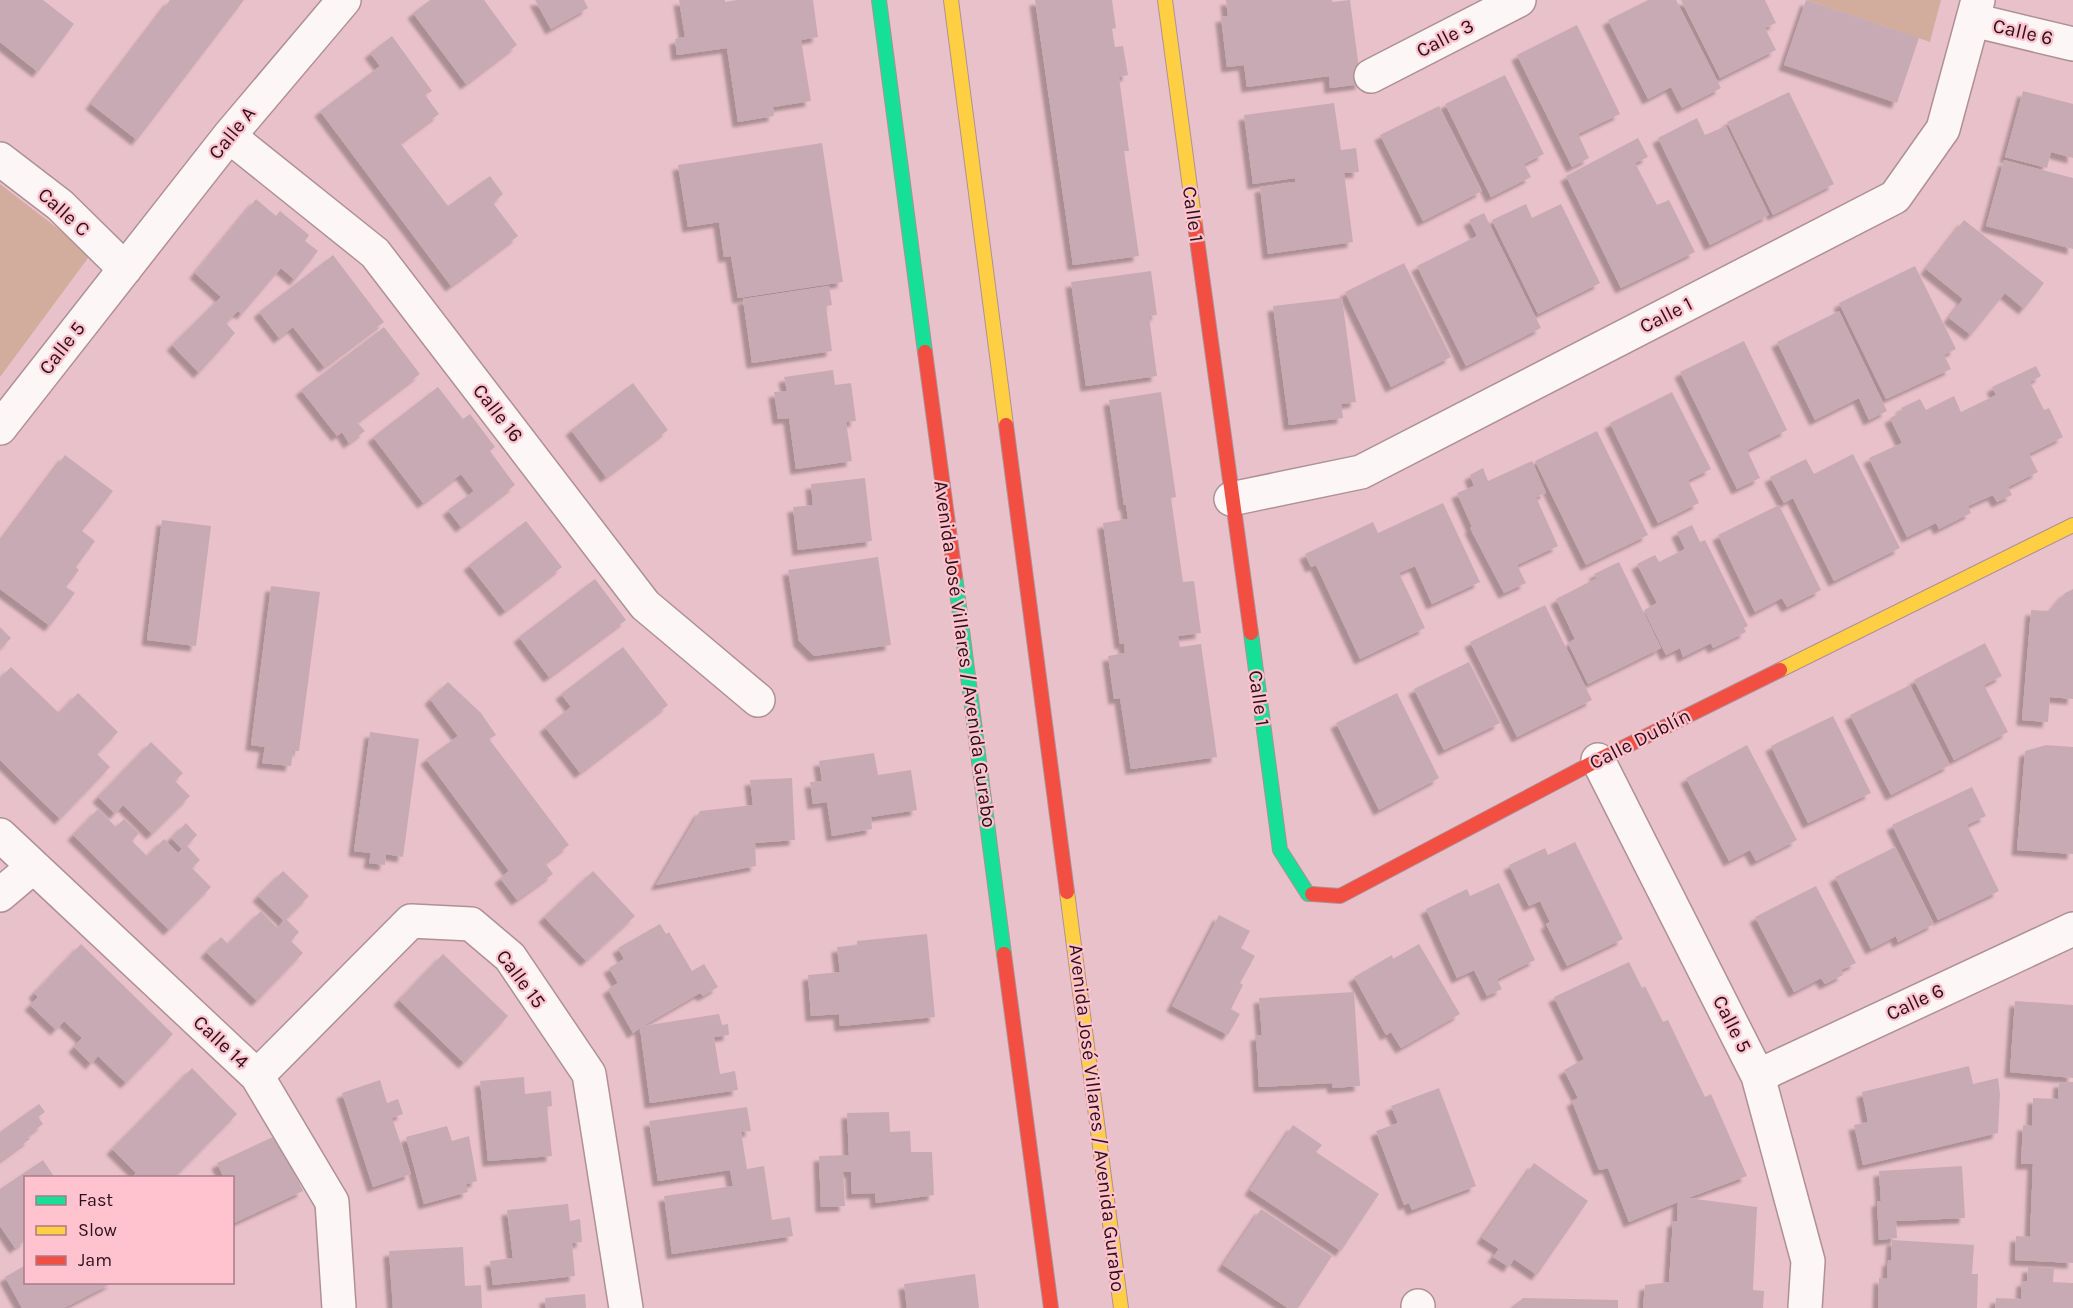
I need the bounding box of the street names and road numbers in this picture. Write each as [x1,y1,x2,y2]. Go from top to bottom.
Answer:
street label: Calle 3 [1412,14,1478,62]
street label: Calle 6 [1991,14,2055,50]
street label: Calle A [204,102,260,164]
street label: Calle C [33,183,95,241]
street label: Calle 1 [1178,185,1208,243]
street label: Calle 1 [1636,292,1696,338]
street label: Calle 5 [34,317,90,379]
street label: Calle 16 [468,379,528,447]
street label: Avenida José Villares / Avenida Gurabo [929,479,1001,829]
street label: Calle 1 [1244,669,1274,727]
street label: Calle Dublín [1586,704,1694,774]
street label: Avenida José Villares / Avenida Gurabo [1064,943,1130,1293]
street label: Calle 15 [492,945,550,1013]
street label: Calle 6 [1883,979,1947,1025]
street label: Calle 5 [1708,992,1756,1056]
street label: Calle 14 [189,1011,253,1073]

